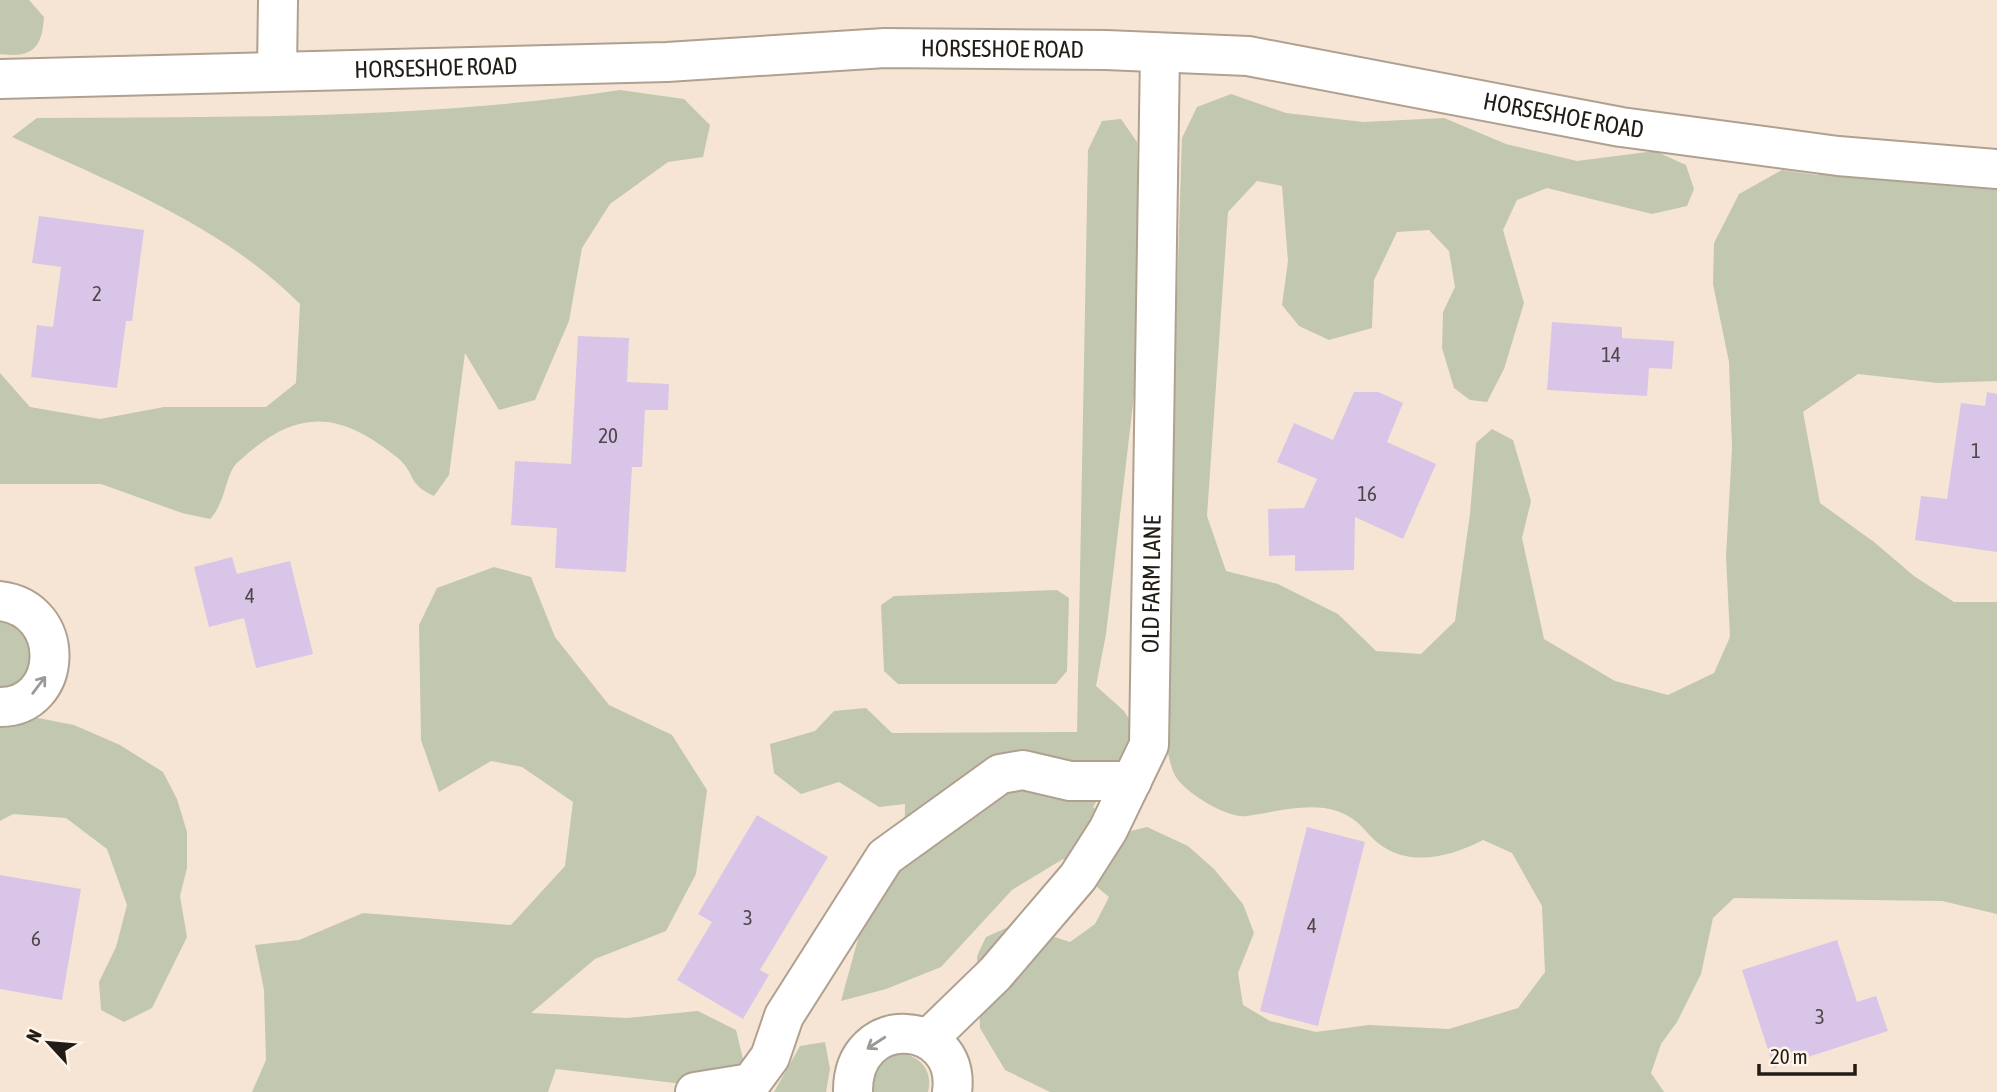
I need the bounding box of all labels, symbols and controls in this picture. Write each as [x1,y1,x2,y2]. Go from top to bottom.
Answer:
street label: HORSESHOE ROAD [921,34,1084,63]
street label: HORSESHOE ROAD [354,52,518,83]
street label: HORSESHOE ROAD [1481,87,1646,143]
house number: 2 [92,281,102,305]
house number: 14 [1601,342,1621,366]
house number: 20 [598,423,618,447]
house number: 1 [1971,438,1981,462]
house number: 16 [1357,481,1377,505]
street label: OLD FARM LANE [1136,515,1166,653]
house number: 4 [245,583,255,607]
one-way arrow [31,676,46,695]
house number: 3 [743,905,753,929]
house number: 4 [1307,913,1317,937]
house number: 6 [31,926,41,950]
house number: 3 [1815,1004,1825,1028]
north arrow [14,1008,84,1078]
text: N [21,1026,46,1045]
scale bar [1759,1032,1855,1076]
one-way arrow [867,1035,886,1050]
text: 20 m [1770,1044,1808,1068]

